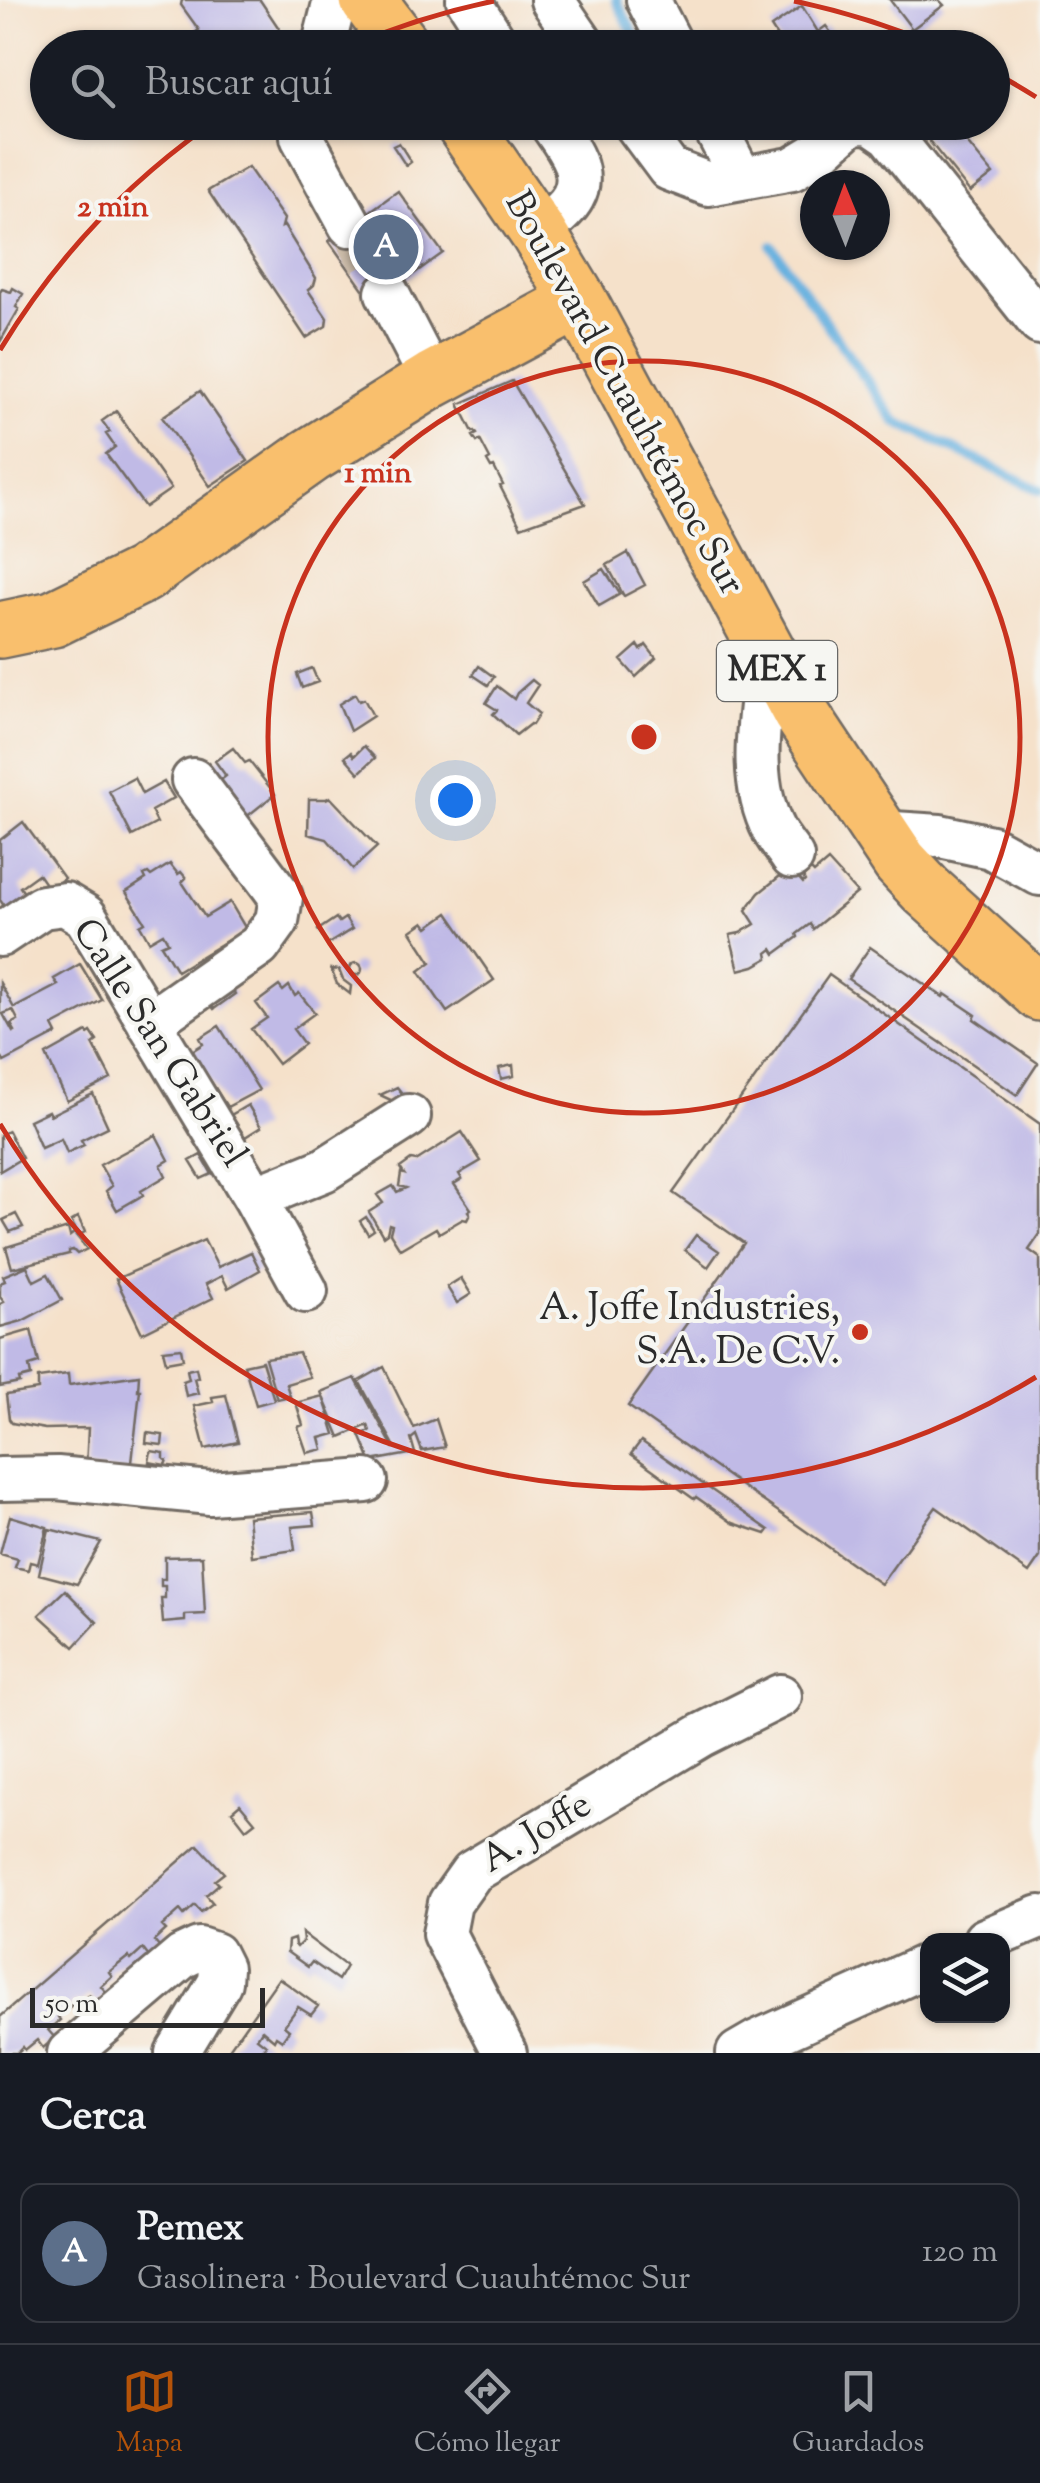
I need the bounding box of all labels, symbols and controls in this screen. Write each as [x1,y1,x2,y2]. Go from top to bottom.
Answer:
search box [30,30,1010,140]
icon: search [65,58,120,113]
text: Buscar aquí [145,58,333,112]
north arrow [800,170,890,260]
street label: Boulevard Cuauhtémoc Sur [489,182,757,606]
text: 2 min [77,187,149,230]
pin: A [354,210,418,284]
text: 1 min [344,453,412,496]
road number: MEX 1 [717,641,837,701]
centre of rings [626,719,662,755]
your location [430,775,481,826]
street label: Calle San Gabriel [57,909,259,1179]
place label: A. Joffe Industries, S.A. De C.V. [539,1283,840,1381]
marker: A. Joffe Industries, S.A. De C.V. [849,1321,871,1343]
street label: A. Joffe [472,1780,602,1888]
map controls [920,1933,1010,2023]
button: layers [920,1933,1010,2023]
scale bar [30,1983,265,2028]
text: 50 m [45,1985,99,2025]
text: Cerca [40,2088,146,2148]
text: Pemex [137,2203,244,2257]
text: A [62,2230,87,2276]
text: 120 m [922,2230,998,2276]
text: Gasolinera · Boulevard Cuauhtémoc Sur [137,2257,690,2303]
tab: Mapa [116,2364,183,2464]
tab: Cómo llegar [414,2364,560,2464]
tab: Guardados [792,2364,924,2464]

